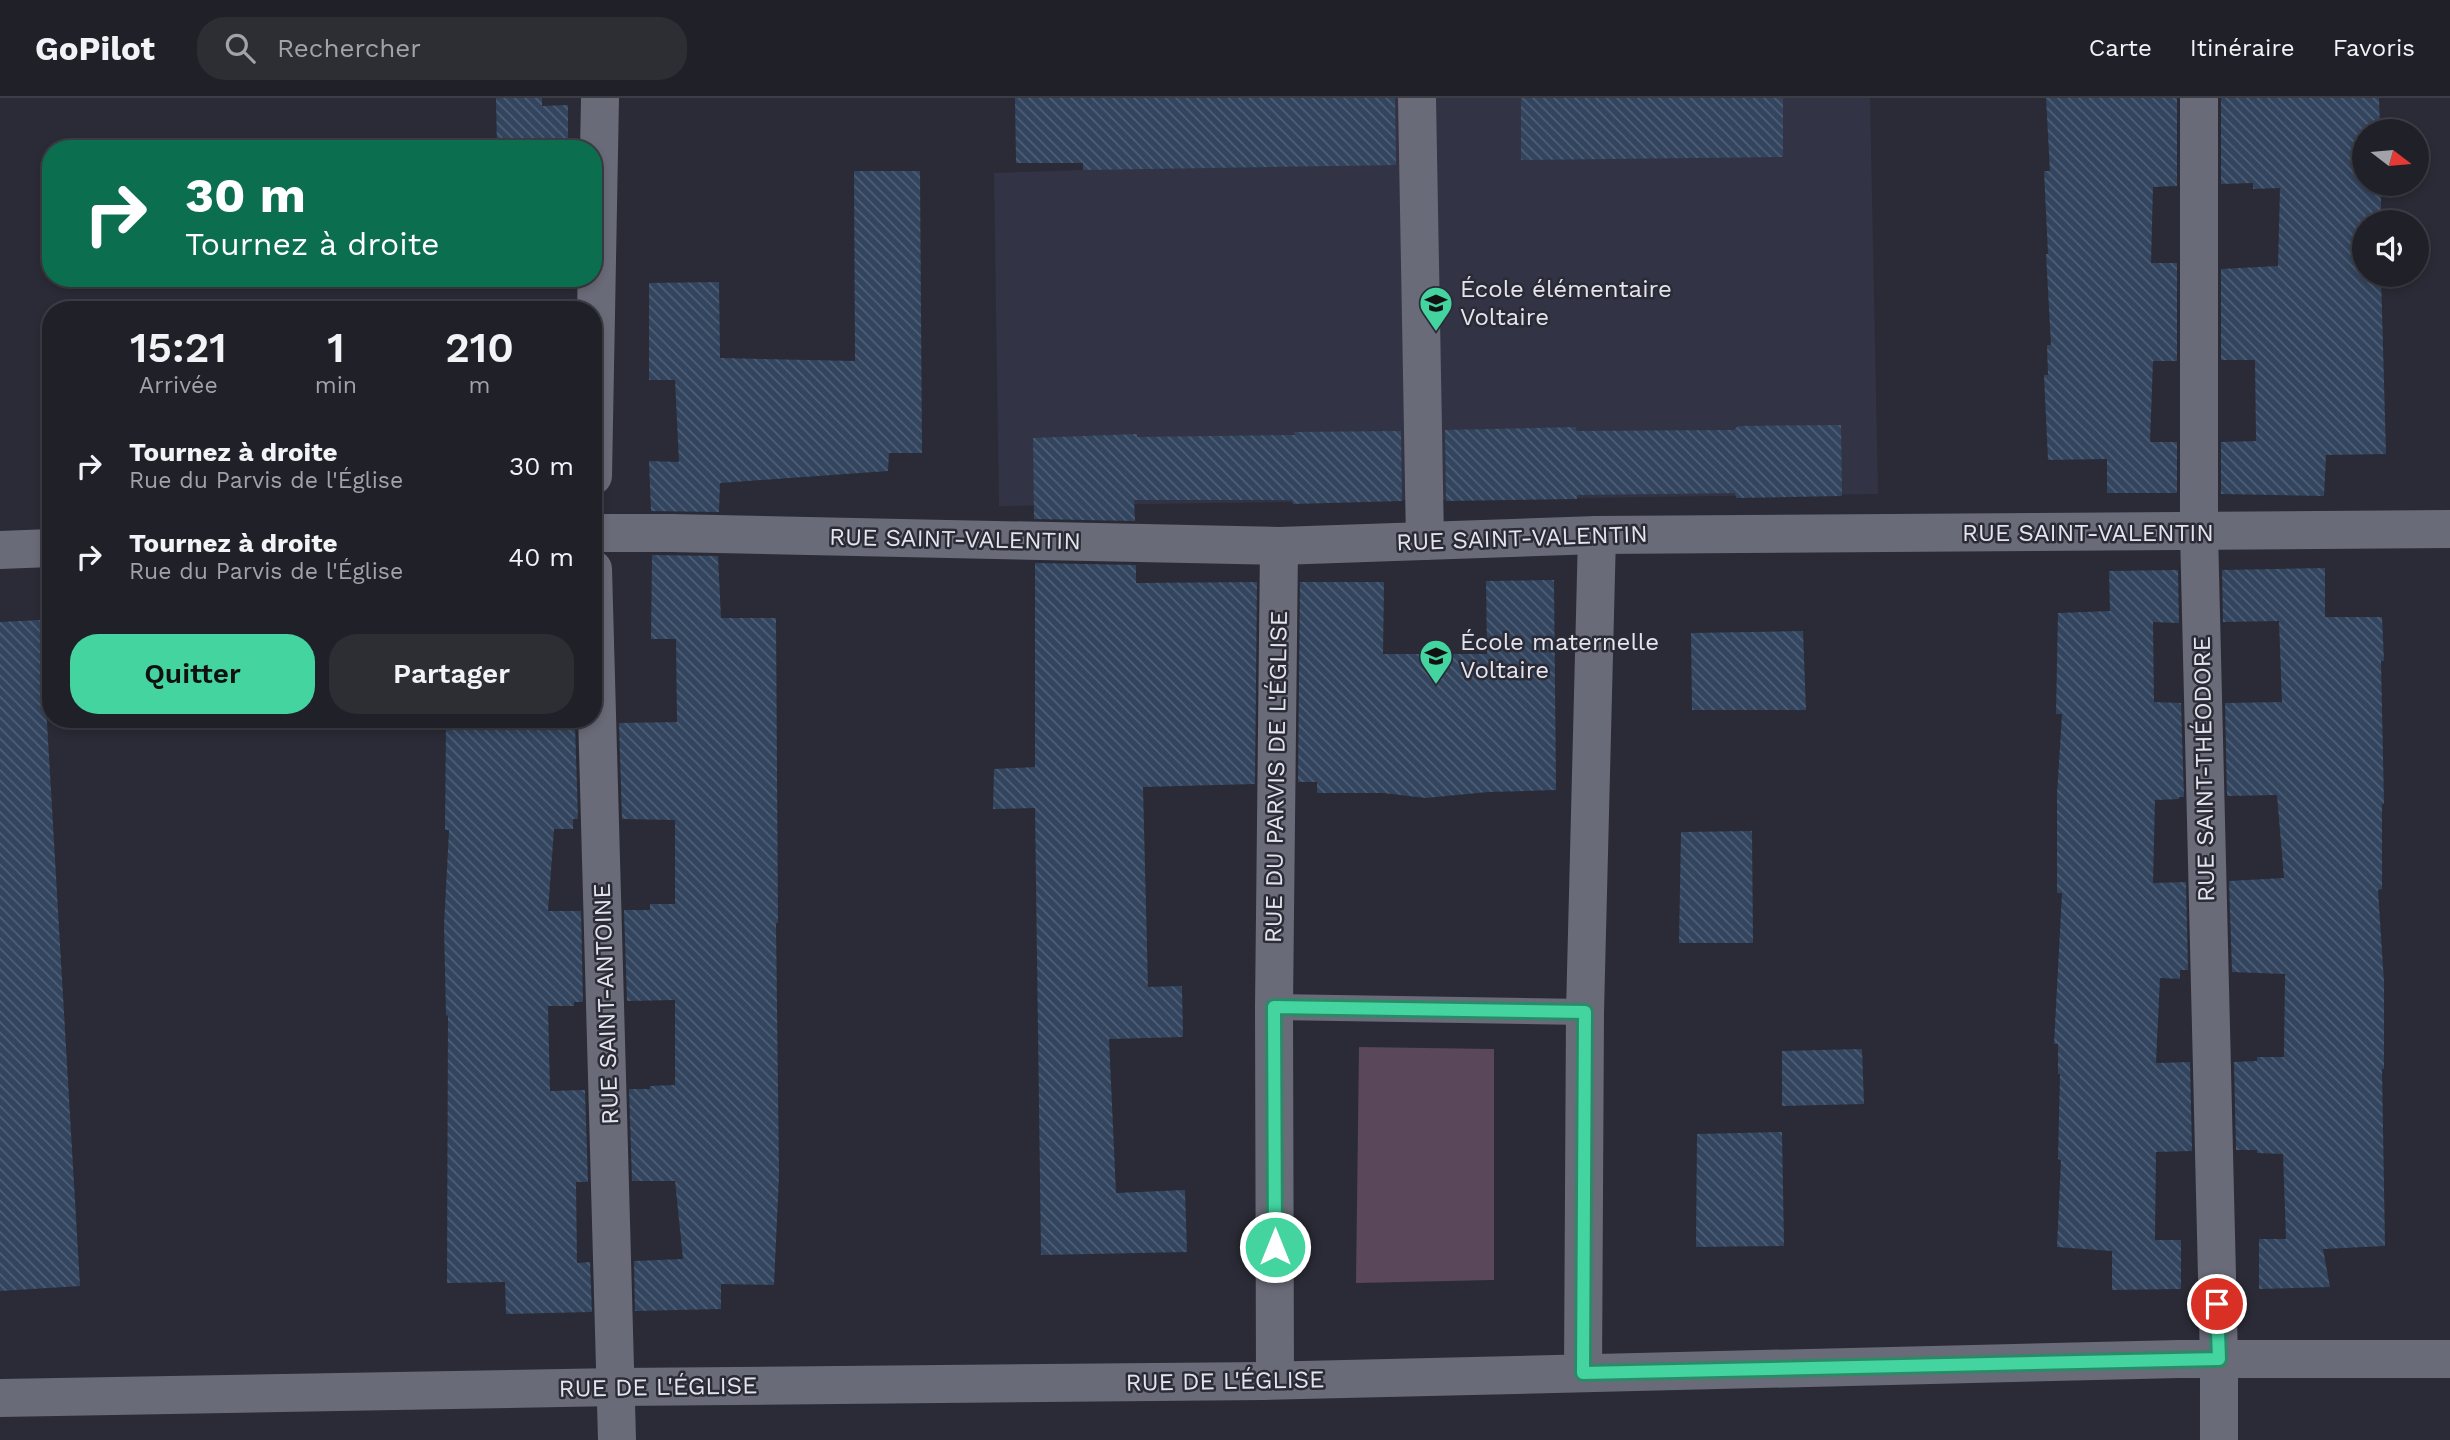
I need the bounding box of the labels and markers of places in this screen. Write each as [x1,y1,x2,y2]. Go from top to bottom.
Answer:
place label: École élémentaire Voltaire [1460,275,1672,331]
school or university icon: École élémentaire Voltaire [1417,284,1455,333]
place label: École maternelle Voltaire [1460,628,1659,684]
school or university icon: École maternelle Voltaire [1417,637,1455,686]
pin [2187,1274,2247,1334]

